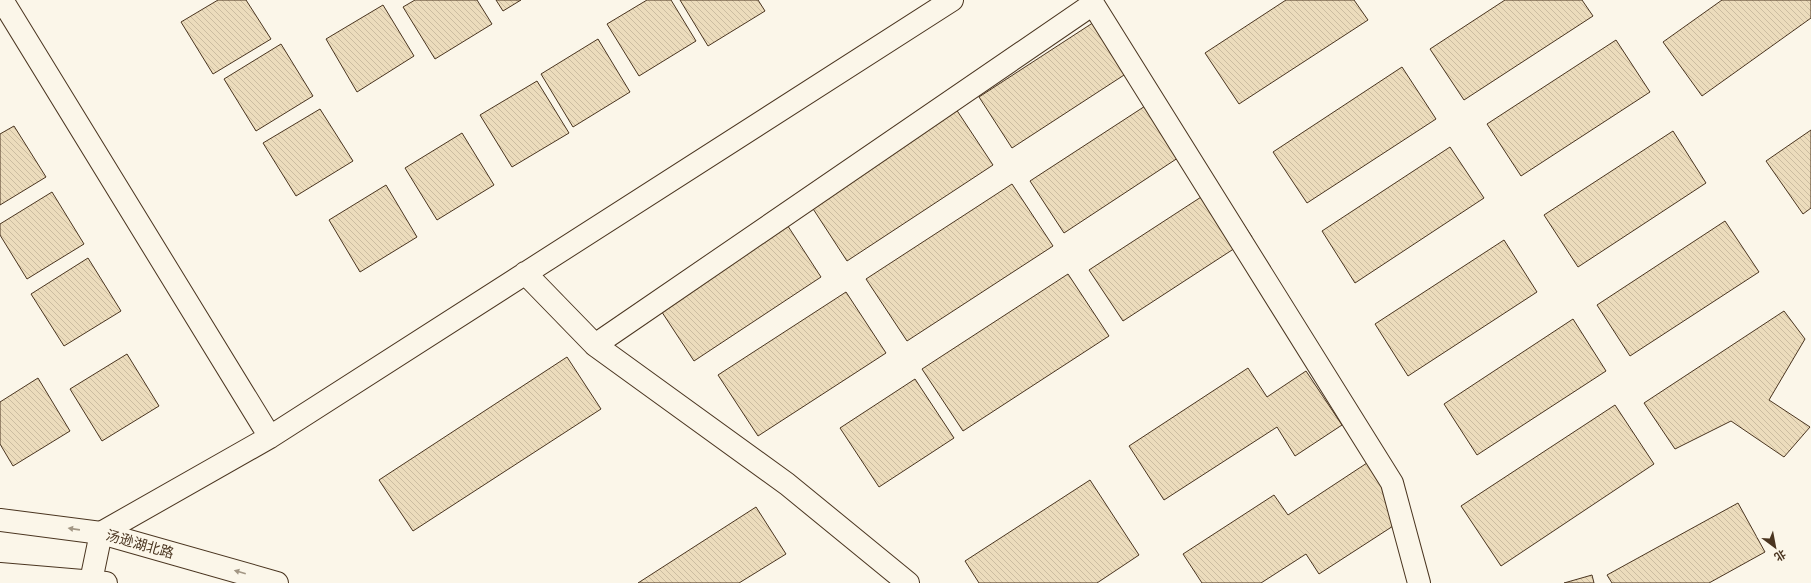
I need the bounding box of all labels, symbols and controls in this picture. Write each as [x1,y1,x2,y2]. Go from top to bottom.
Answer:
street label: 汤逊湖北路 [104,525,176,563]
one-way arrow [68,526,80,532]
north arrow [1755,527,1795,567]
text: 北 [1771,546,1789,565]
one-way arrow [234,569,246,575]

